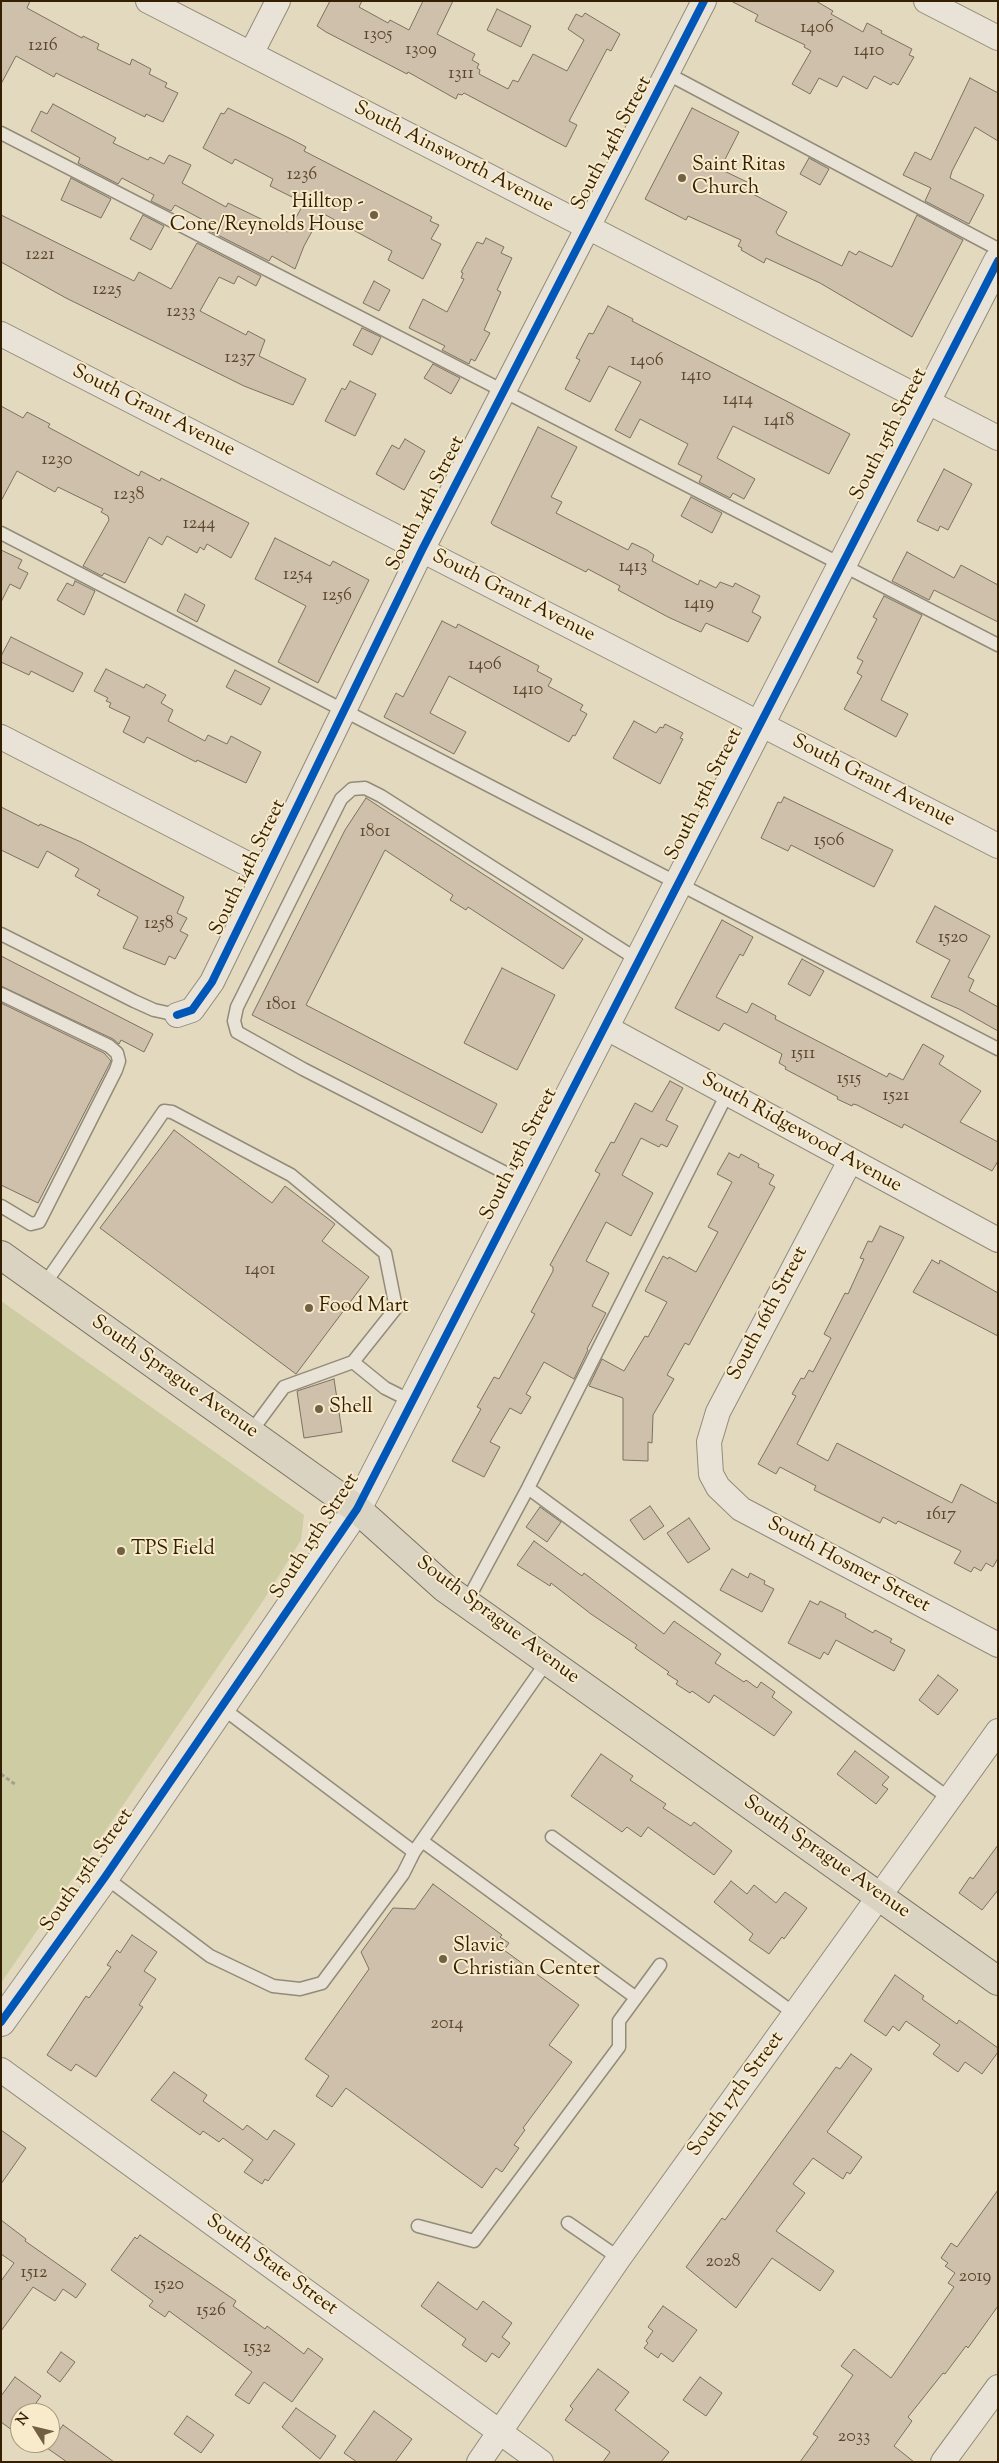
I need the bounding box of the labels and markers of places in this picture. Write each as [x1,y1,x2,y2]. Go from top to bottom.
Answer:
place label: Saint Ritas Church [692,155,785,202]
marker: Saint Ritas Church [676,172,688,184]
place label: Hilltop - Cone/Reynolds House [170,192,364,239]
marker: Hilltop - Cone/Reynolds House [368,209,380,221]
place label: Food Mart [319,1296,409,1320]
marker: Food Mart [303,1302,315,1314]
place label: Shell [329,1397,373,1421]
marker: Shell [313,1403,325,1415]
place label: TPS Field [131,1539,215,1563]
marker: TPS Field [115,1545,127,1557]
place label: Slavic Christian Center [453,1936,600,1983]
marker: Slavic Christian Center [437,1953,449,1965]

